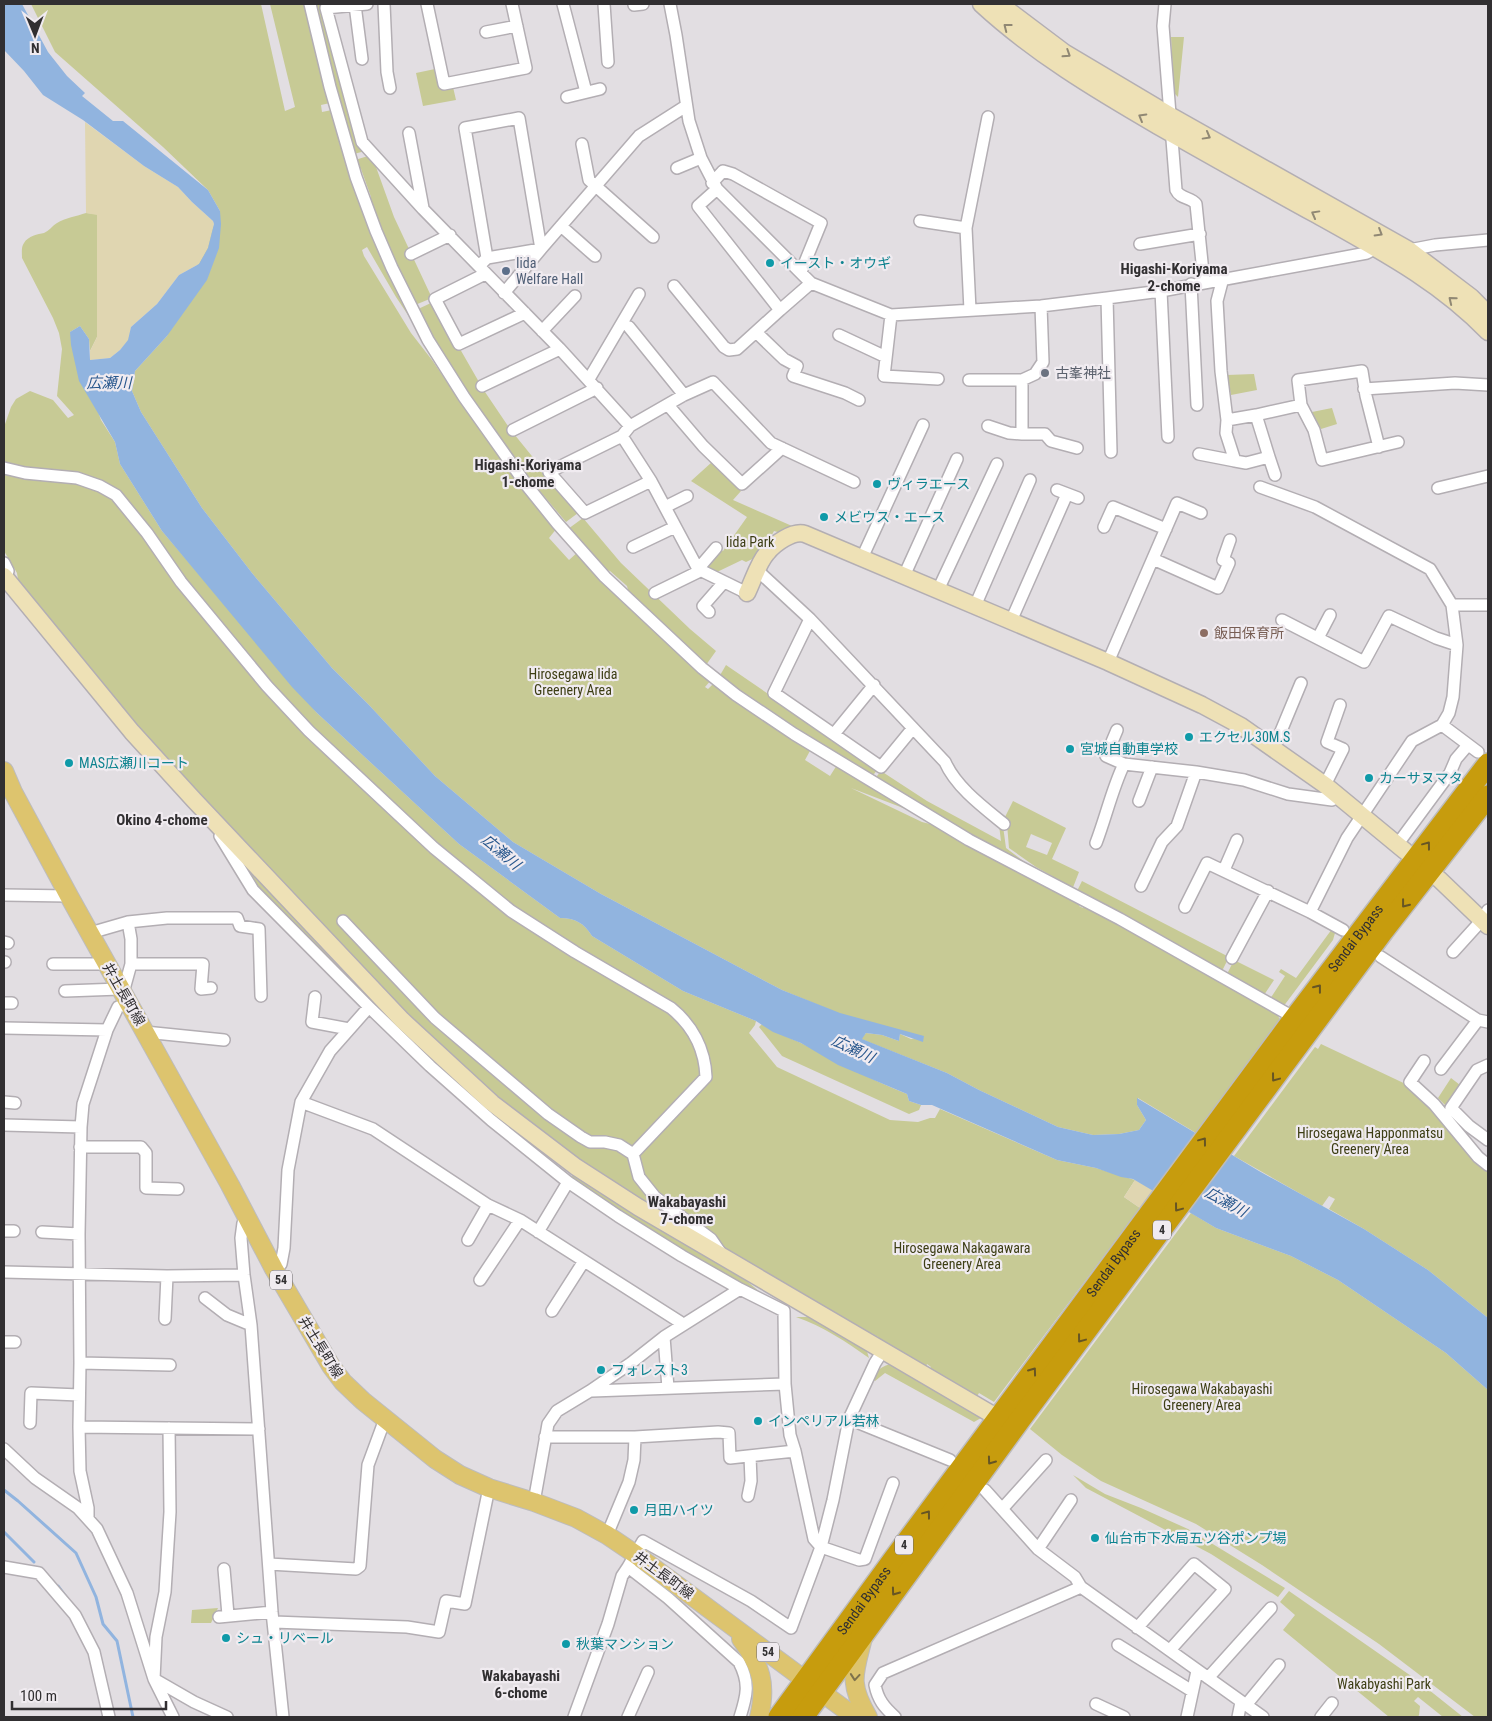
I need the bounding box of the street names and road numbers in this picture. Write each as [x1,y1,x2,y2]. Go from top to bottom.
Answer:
street label: Sendai Bypass [1325,901,1386,975]
street label: 井土長町線 [100,960,148,1028]
road number: 4 [1153,1220,1171,1240]
street label: Sendai Bypass [1083,1226,1144,1300]
road number: 54 [270,1270,292,1290]
street label: 井土長町線 [296,1313,346,1381]
road number: 4 [895,1536,913,1554]
street label: 井土長町線 [631,1548,697,1602]
street label: Sendai Bypass [834,1563,894,1638]
road number: 54 [757,1642,779,1661]

